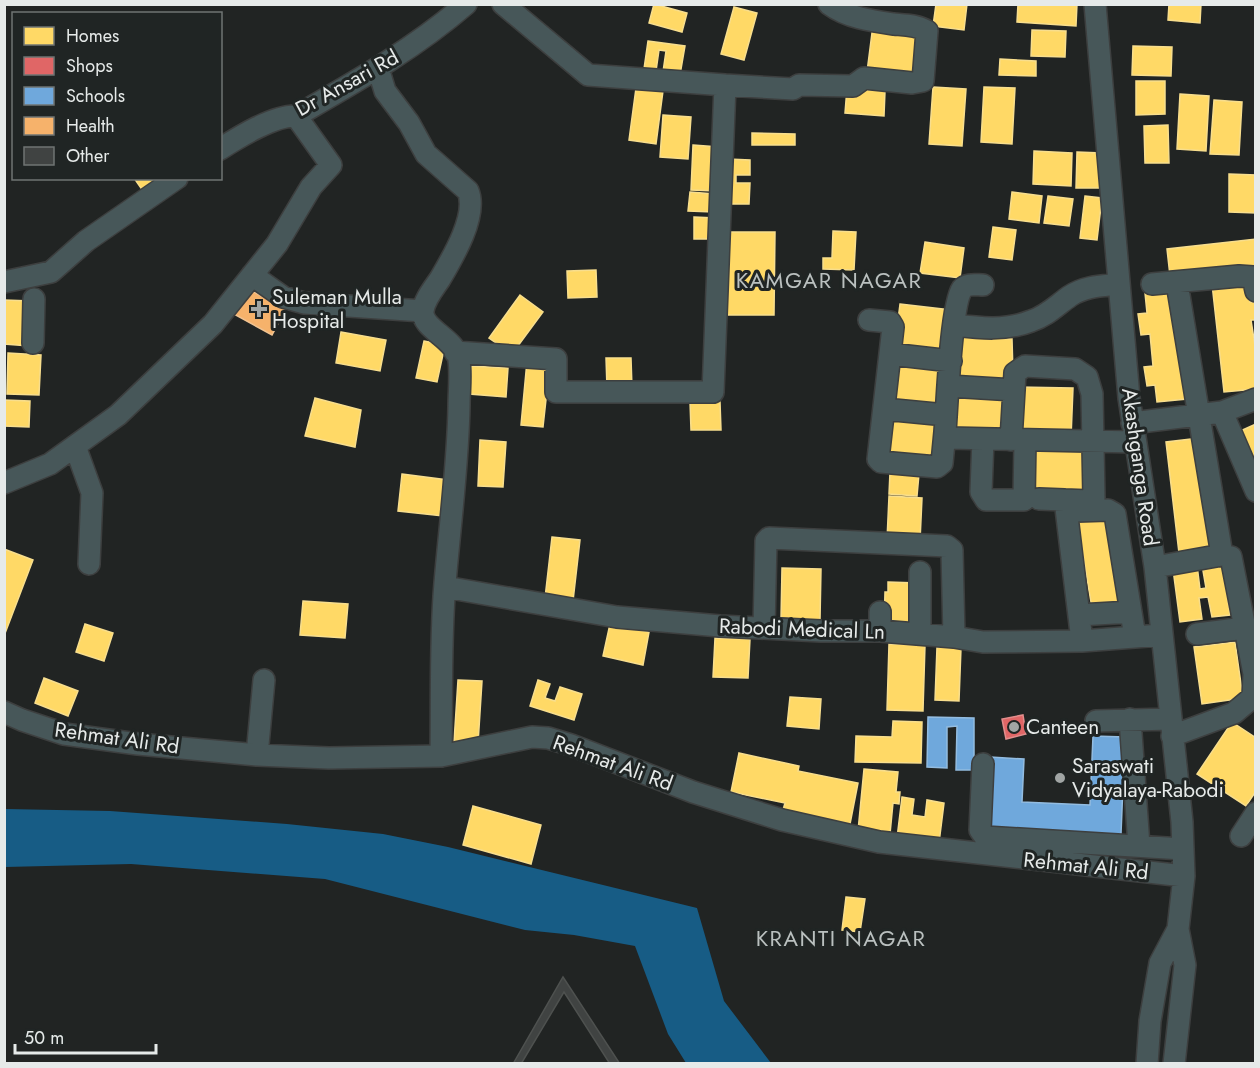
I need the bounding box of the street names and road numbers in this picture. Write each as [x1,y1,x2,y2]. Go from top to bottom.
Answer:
street label: Dr Ansari Rd [290,42,404,124]
street label: Akashganga Road [1114,386,1166,548]
street label: Rabodi Medical Ln [719,611,885,647]
street label: Rehmat Ali Rd [53,714,181,762]
street label: Rehmat Ali Rd [549,727,677,799]
street label: Rehmat Ali Rd [1022,845,1150,887]

